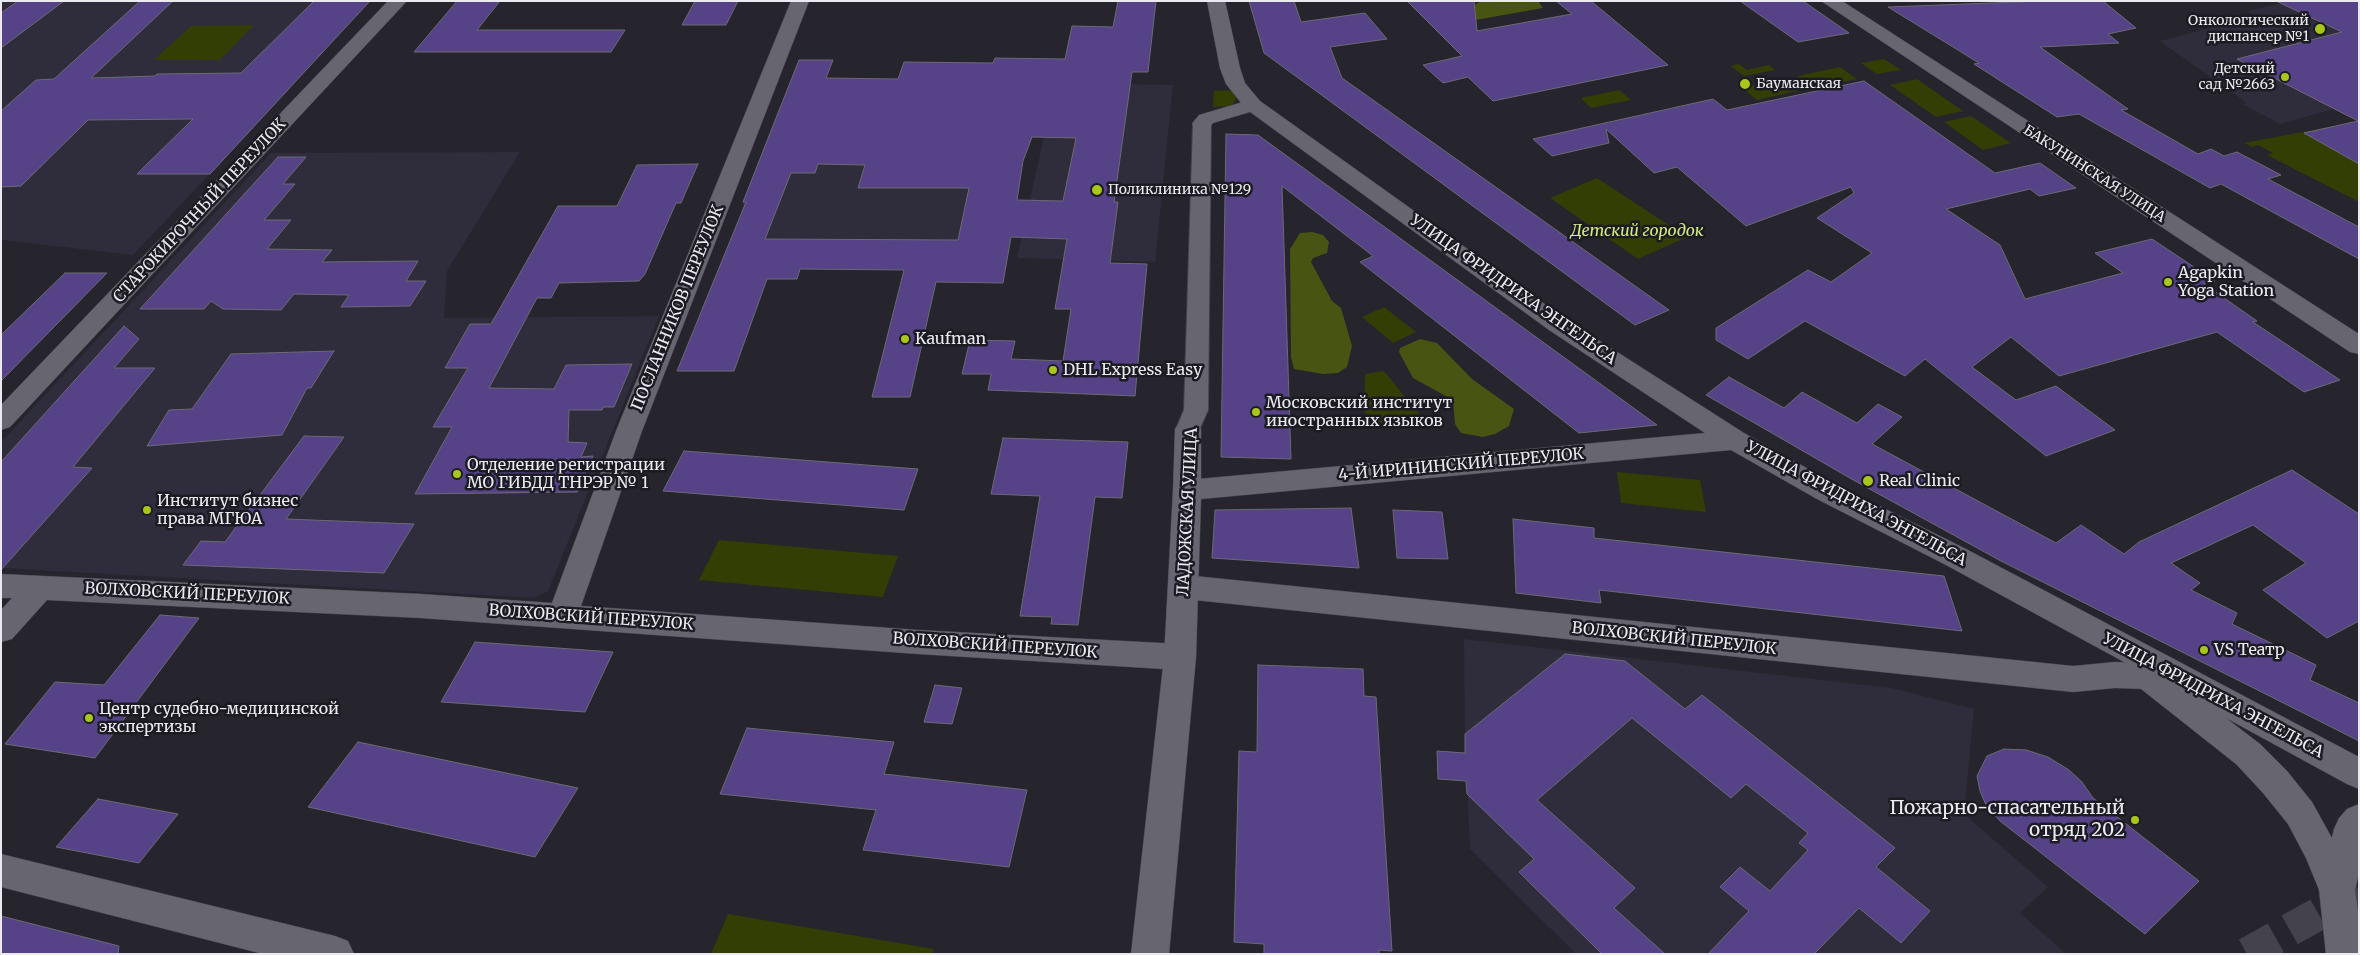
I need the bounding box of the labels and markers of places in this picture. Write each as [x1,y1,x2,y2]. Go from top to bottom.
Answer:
place label: Онкологический диспансер №1 [2188,13,2309,46]
marker: Онкологический диспансер №1 [2313,22,2327,36]
place label: Детский сад №2663 [2199,61,2275,94]
marker: Детский сад №2663 [2279,71,2291,83]
place label: Бауманская [1756,76,1841,92]
marker: Бауманская [1738,77,1752,91]
place label: Поликлиника №129 [1108,182,1251,198]
marker: Поликлиника №129 [1090,183,1104,197]
place label: Agapkin Yoga Station [2178,263,2274,301]
marker: Agapkin Yoga Station [2162,276,2174,288]
place label: Kaufman [915,329,986,349]
marker: Kaufman [899,333,911,345]
place label: DHL Express Easy [1063,360,1202,380]
marker: DHL Express Easy [1047,364,1059,376]
place label: Московский институт иностранных языков [1266,393,1452,431]
marker: Московский институт иностранных языков [1250,406,1262,418]
place label: Отделение регистрации МО ГИБДД ТНРЭР № 1 [467,455,665,493]
marker: Отделение регистрации МО ГИБДД ТНРЭР № 1 [451,468,463,480]
place label: Real Clinic [1879,471,1960,491]
marker: Real Clinic [1861,474,1875,488]
place label: Институт бизнес права МГЮА [157,491,298,529]
marker: Институт бизнес права МГЮА [141,504,153,516]
place label: VS Театр [2214,640,2285,660]
marker: VS Театр [2198,644,2210,656]
place label: Центр судебно-медицинской экспертизы [99,699,339,737]
marker: Центр судебно-медицинской экспертизы [83,712,95,724]
place label: Пожарно-спасательный отряд 202 [1889,798,2125,842]
marker: Пожарно-спасательный отряд 202 [2129,814,2141,826]

